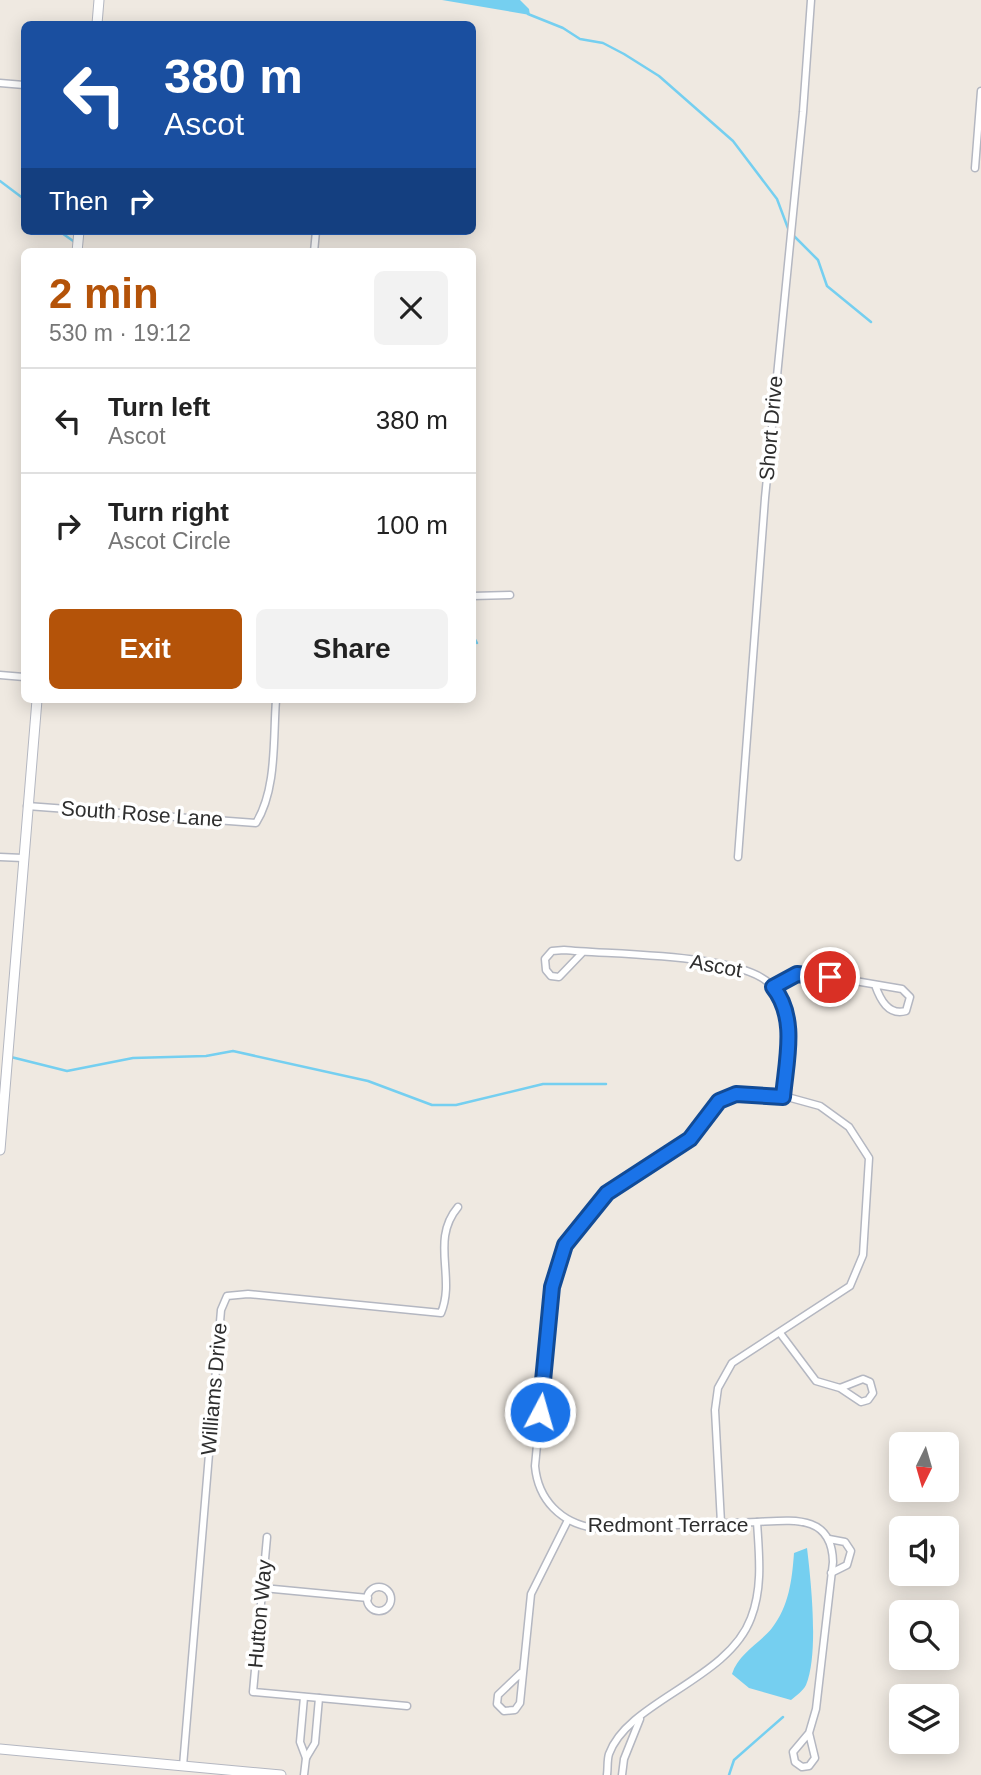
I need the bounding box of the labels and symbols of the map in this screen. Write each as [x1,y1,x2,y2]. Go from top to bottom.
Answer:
street label: Short Drive [754,375,787,481]
street label: South Rose Lane [60,796,224,831]
pin [800,947,860,1007]
street label: Ascot [688,950,744,981]
street label: Williams Drive [196,1322,231,1456]
position arrow [503,1375,577,1449]
north arrow [889,1432,959,1502]
street label: Redmont Terrace [588,1513,748,1536]
street label: Hutton Way [243,1558,276,1669]

